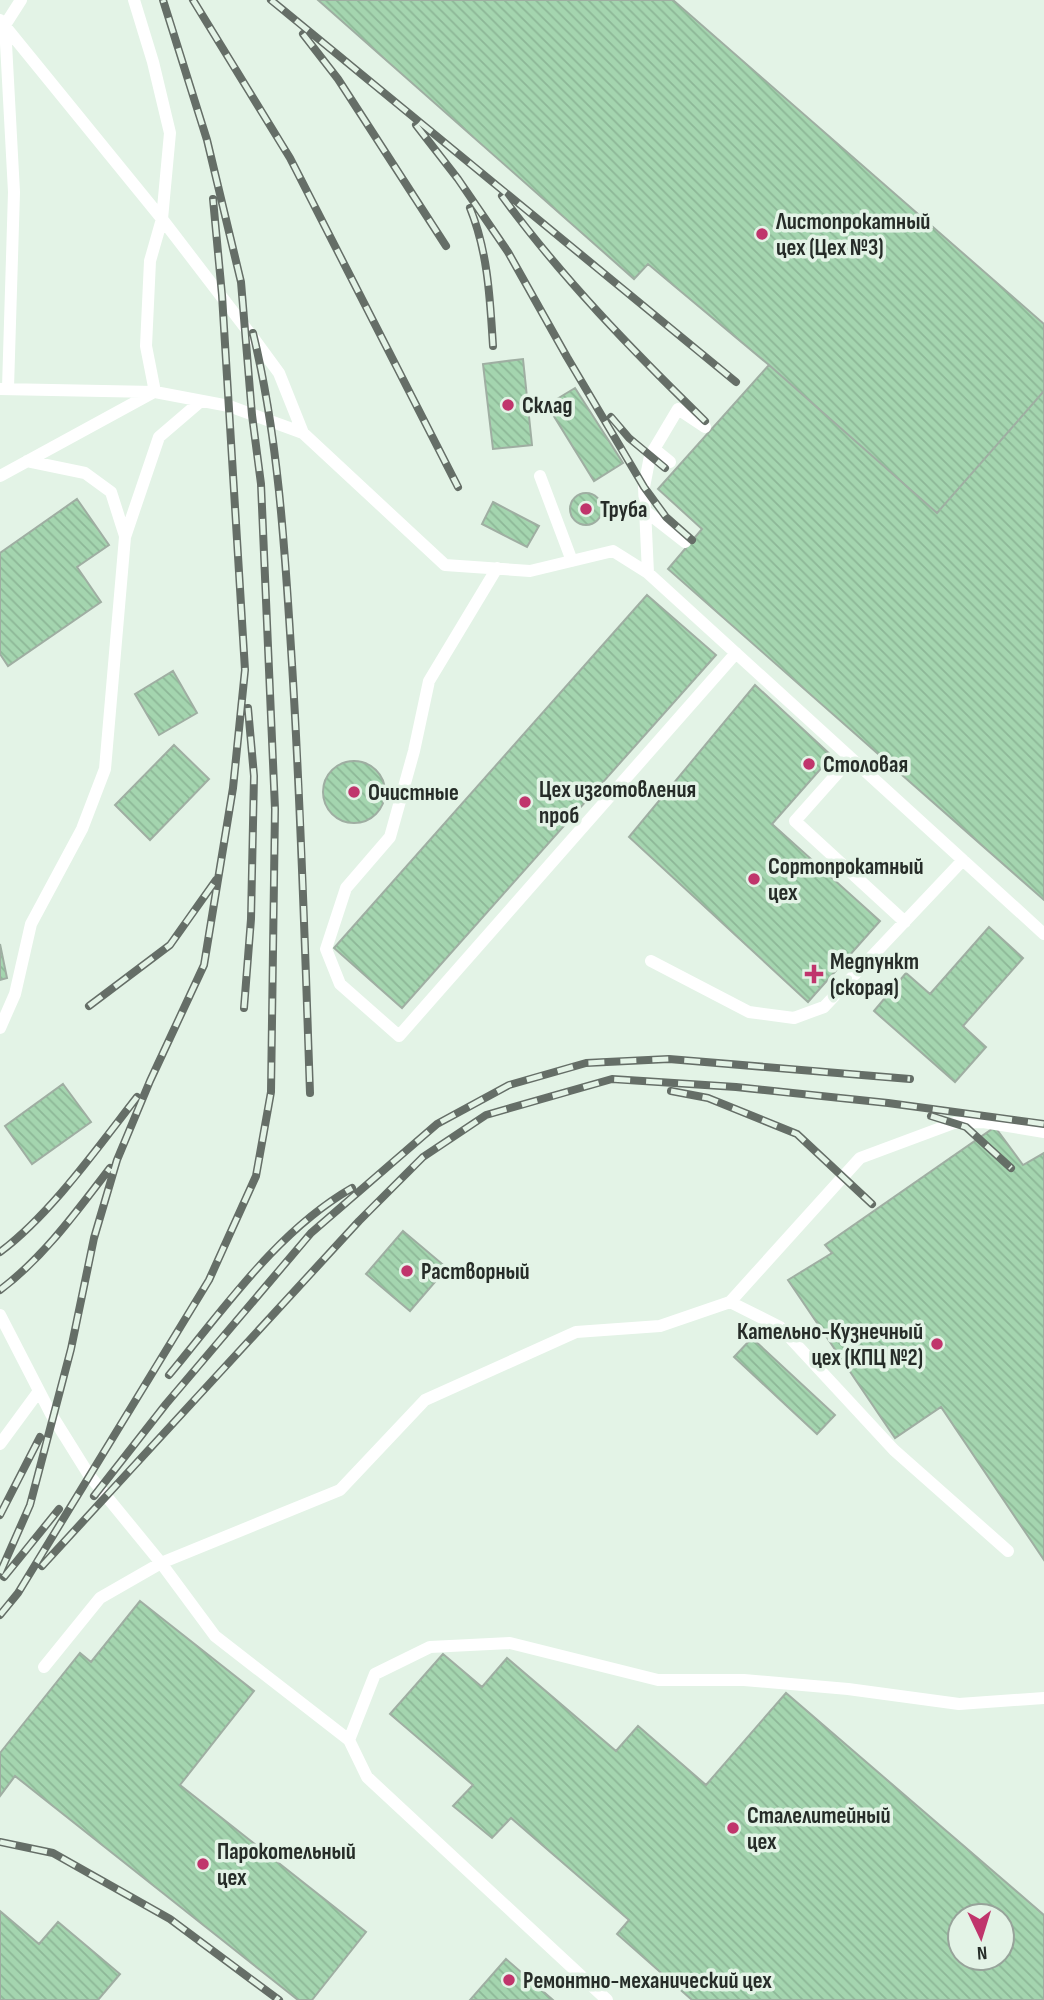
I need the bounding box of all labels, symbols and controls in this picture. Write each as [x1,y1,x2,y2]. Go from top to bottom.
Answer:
place label: Листопрокатный цех (Цех №3) [775,208,930,262]
marker: Листопрокатный цех (Цех №3) [754,226,770,242]
place label: Склад [522,392,572,420]
marker: Склад [500,397,516,413]
place label: Труба [600,496,647,524]
marker: Труба [578,501,594,517]
place label: Столовая [823,751,908,779]
marker: Столовая [801,756,817,772]
place label: Цех изготовления проб [539,776,696,830]
place label: Очистные [368,779,459,807]
marker: Очистные [346,784,362,800]
marker: Цех изготовления проб [517,794,533,810]
place label: Сортопрокатный цех [768,853,924,907]
marker: Сортопрокатный цех [746,871,762,887]
place label: Медпункт (скорая) [830,948,919,1002]
marker: Медпункт (скорая) [804,964,824,984]
place label: Растворный [421,1258,530,1286]
marker: Растворный [399,1263,415,1279]
place label: Кательно-Кузнечный цех (КПЦ №2) [737,1318,923,1372]
marker: Кательно-Кузнечный цех (КПЦ №2) [929,1336,945,1352]
place label: Сталелитейный цех [747,1802,891,1856]
marker: Сталелитейный цех [725,1820,741,1836]
place label: Парокотельный цех [217,1838,356,1892]
marker: Парокотельный цех [195,1856,211,1872]
north arrow [946,1902,1016,1972]
text: N [976,1941,988,1964]
place label: Ремонтно-механический цех [523,1967,772,1995]
marker: Ремонтно-механический цех [501,1972,517,1988]

